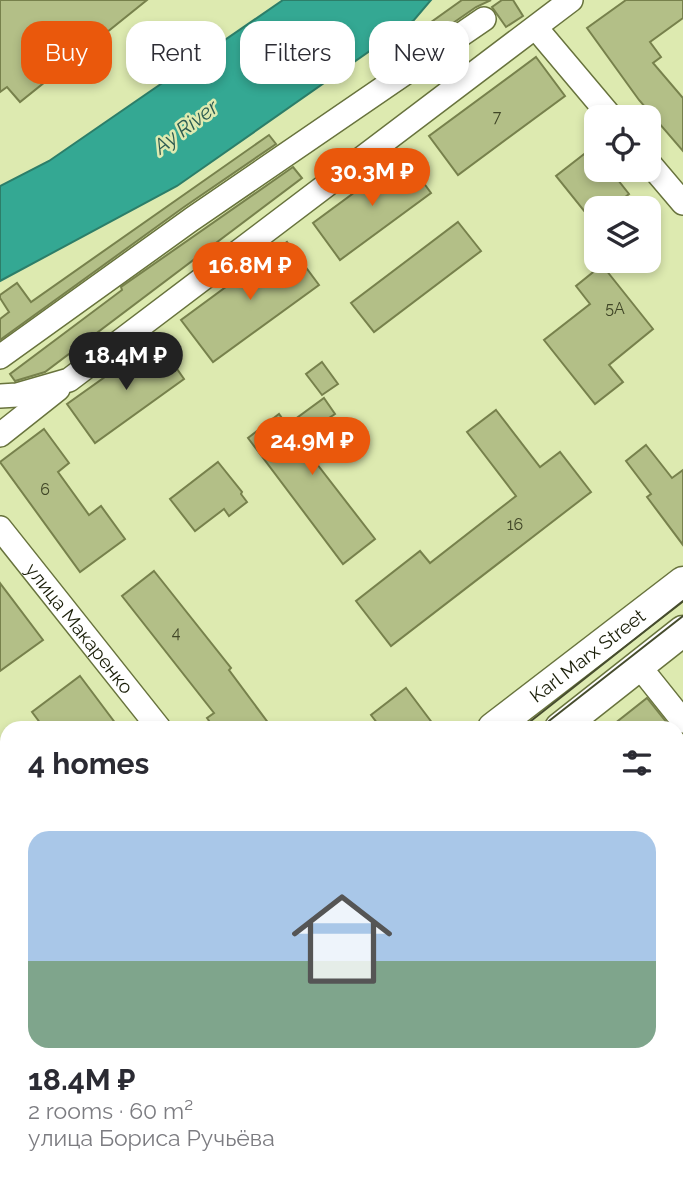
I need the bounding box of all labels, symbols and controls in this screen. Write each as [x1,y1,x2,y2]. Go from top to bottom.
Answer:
chip: Buy [21,21,112,84]
chip: Rent [126,21,226,84]
chip: Filters [240,21,355,84]
chip: New [369,21,469,84]
water label: Ay River [148,94,223,159]
map controls [584,105,661,273]
button: locate [584,105,661,182]
house number: 7 [493,107,502,126]
pin: 30.3M ₽ [307,148,437,208]
text: 30.3M ₽ [330,157,414,184]
button: layers [584,196,661,273]
pin: 16.8M ₽ [185,243,315,302]
text: 16.8M ₽ [208,251,292,278]
house number: 5А [605,299,625,318]
pin: 18.4M ₽ [61,332,191,392]
text: 18.4M ₽ [85,341,167,368]
pin: 24.9M ₽ [247,418,377,477]
text: 24.9M ₽ [270,426,354,453]
house number: 6 [40,480,50,499]
house number: 16 [507,515,523,534]
street label: улица Макаренко [21,559,138,698]
street label: Karl Marx Street [525,604,650,707]
house number: 4 [172,623,181,642]
icon: filters [618,744,656,782]
text: 4 homes [28,746,149,781]
icon: home [279,876,405,1002]
text: 18.4M ₽ [28,1062,135,1097]
text: 2 rooms · 60 m² [28,1097,193,1124]
text: улица Бориса Ручьёва [28,1124,275,1151]

